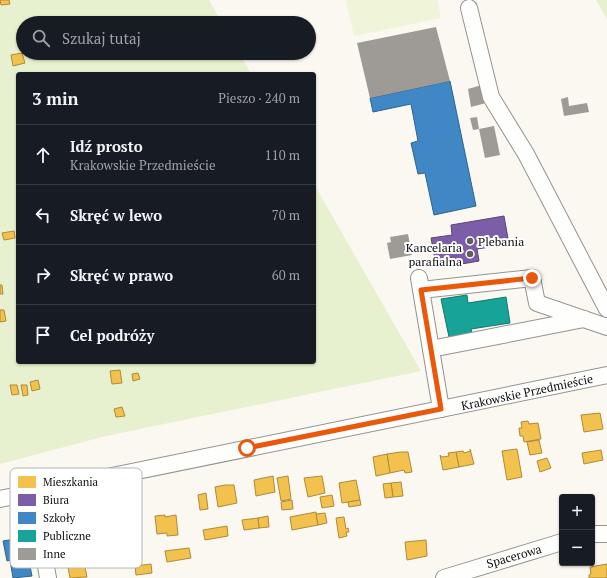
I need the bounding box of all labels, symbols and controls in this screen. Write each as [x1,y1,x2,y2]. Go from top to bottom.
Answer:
search box [16,16,316,60]
icon: search [30,27,52,49]
text: Szukaj tutaj [62,28,141,48]
text: 3 min [32,87,79,110]
text: Pieszo · 240 m [218,89,300,107]
text: Idź prosto [70,136,143,156]
icon: ahead [32,144,54,166]
text: 110 m [265,146,300,164]
text: Krakowskie Przedmieście [70,156,215,174]
icon: left [32,204,54,226]
text: Skręć w lewo [70,205,162,225]
text: 70 m [272,206,300,224]
place label: Plebania [478,234,524,249]
marker: Plebania [465,236,475,246]
place label: Kancelaria parafialna [406,240,462,269]
marker: Kancelaria parafialna [465,249,475,259]
icon: right [32,264,54,286]
text: Skręć w prawo [70,265,173,285]
text: 60 m [272,266,300,284]
route end [523,269,541,287]
icon: arrive [32,324,54,346]
text: Cel podróży [70,325,154,345]
street label: Krakowskie Przedmieście [460,371,594,413]
route start [238,439,256,457]
legend [10,468,142,568]
text: Mieszkania [43,475,99,489]
text: Biura [43,493,70,507]
map controls [559,494,595,566]
button: + [559,494,595,530]
text: Szkoły [43,511,75,525]
text: Publiczne [43,529,91,543]
button: − [559,530,595,566]
street label: Spacerowa [485,541,543,571]
text: Inne [43,547,66,561]

